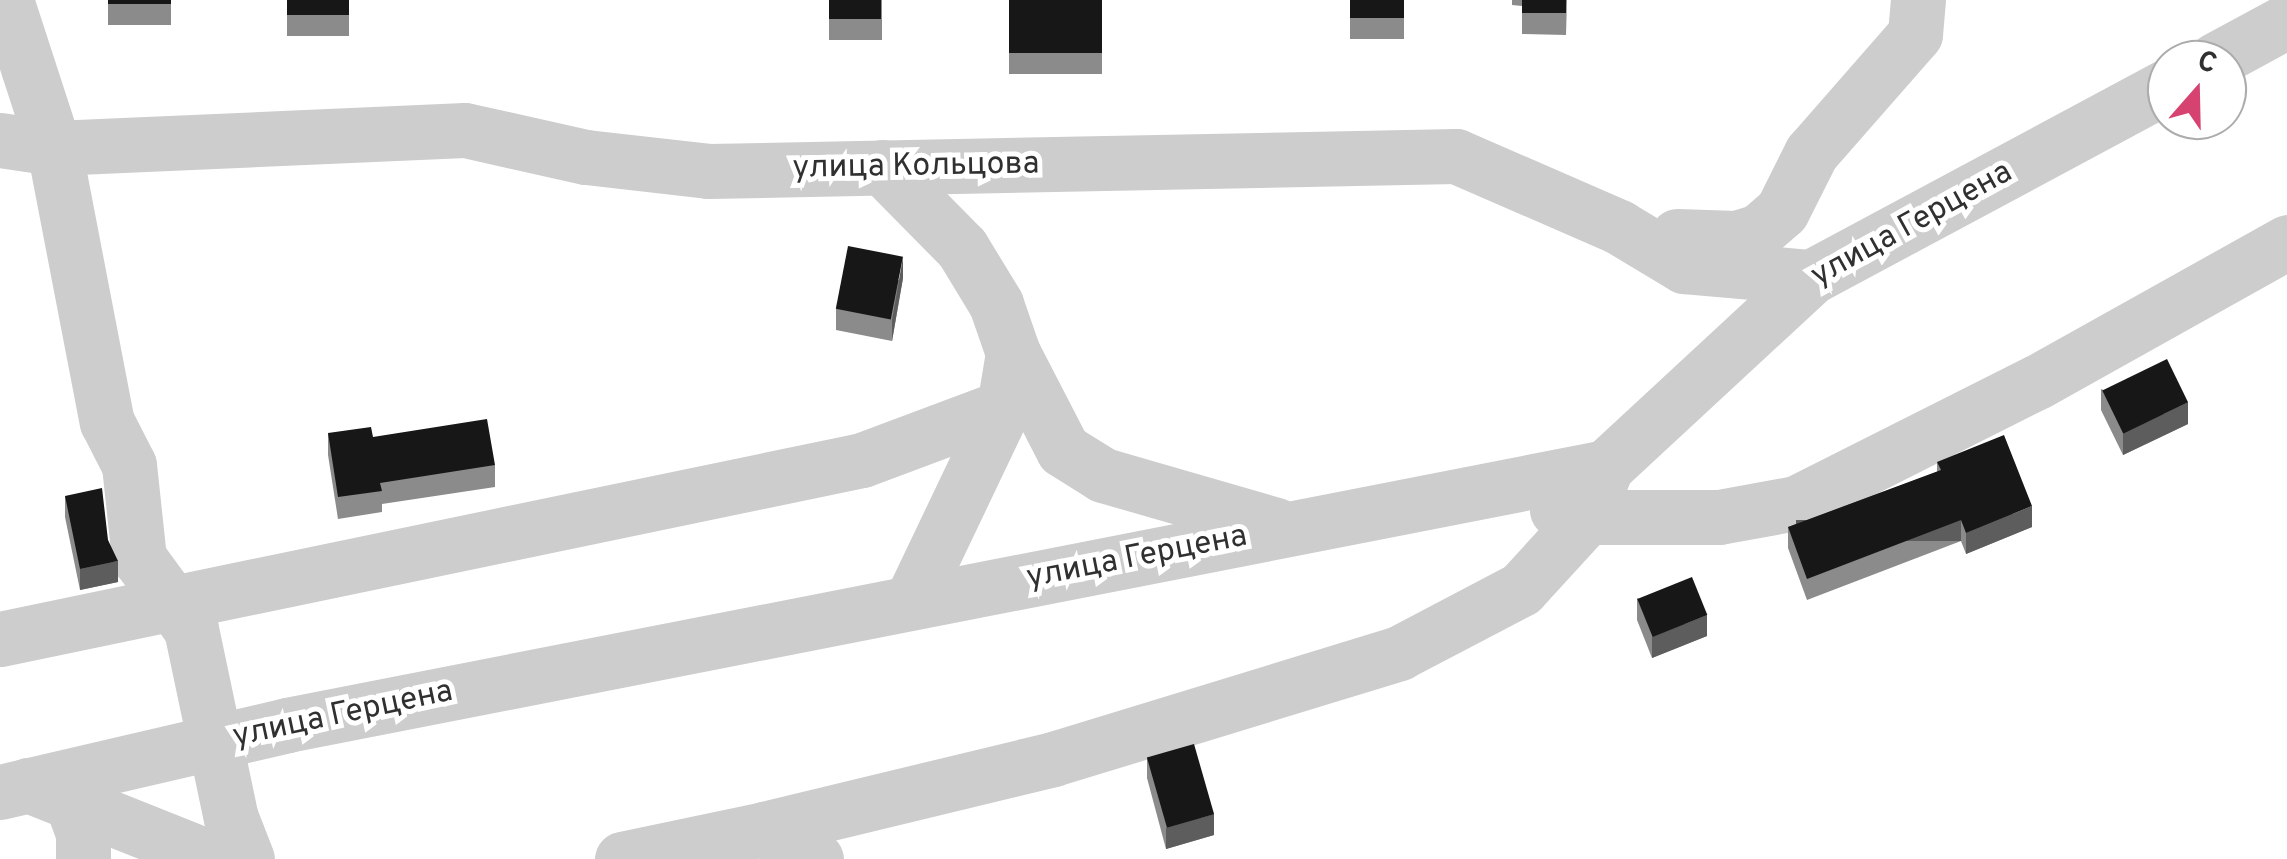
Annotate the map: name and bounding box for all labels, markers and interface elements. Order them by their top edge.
north arrow [2147,40,2247,140]
text: С [2192,44,2221,84]
street label: улица Кольцова [792,146,1040,188]
street label: улица Герцена [1805,154,2019,296]
street label: улица Герцена [1023,518,1251,598]
street label: улица Герцена [230,673,456,757]

